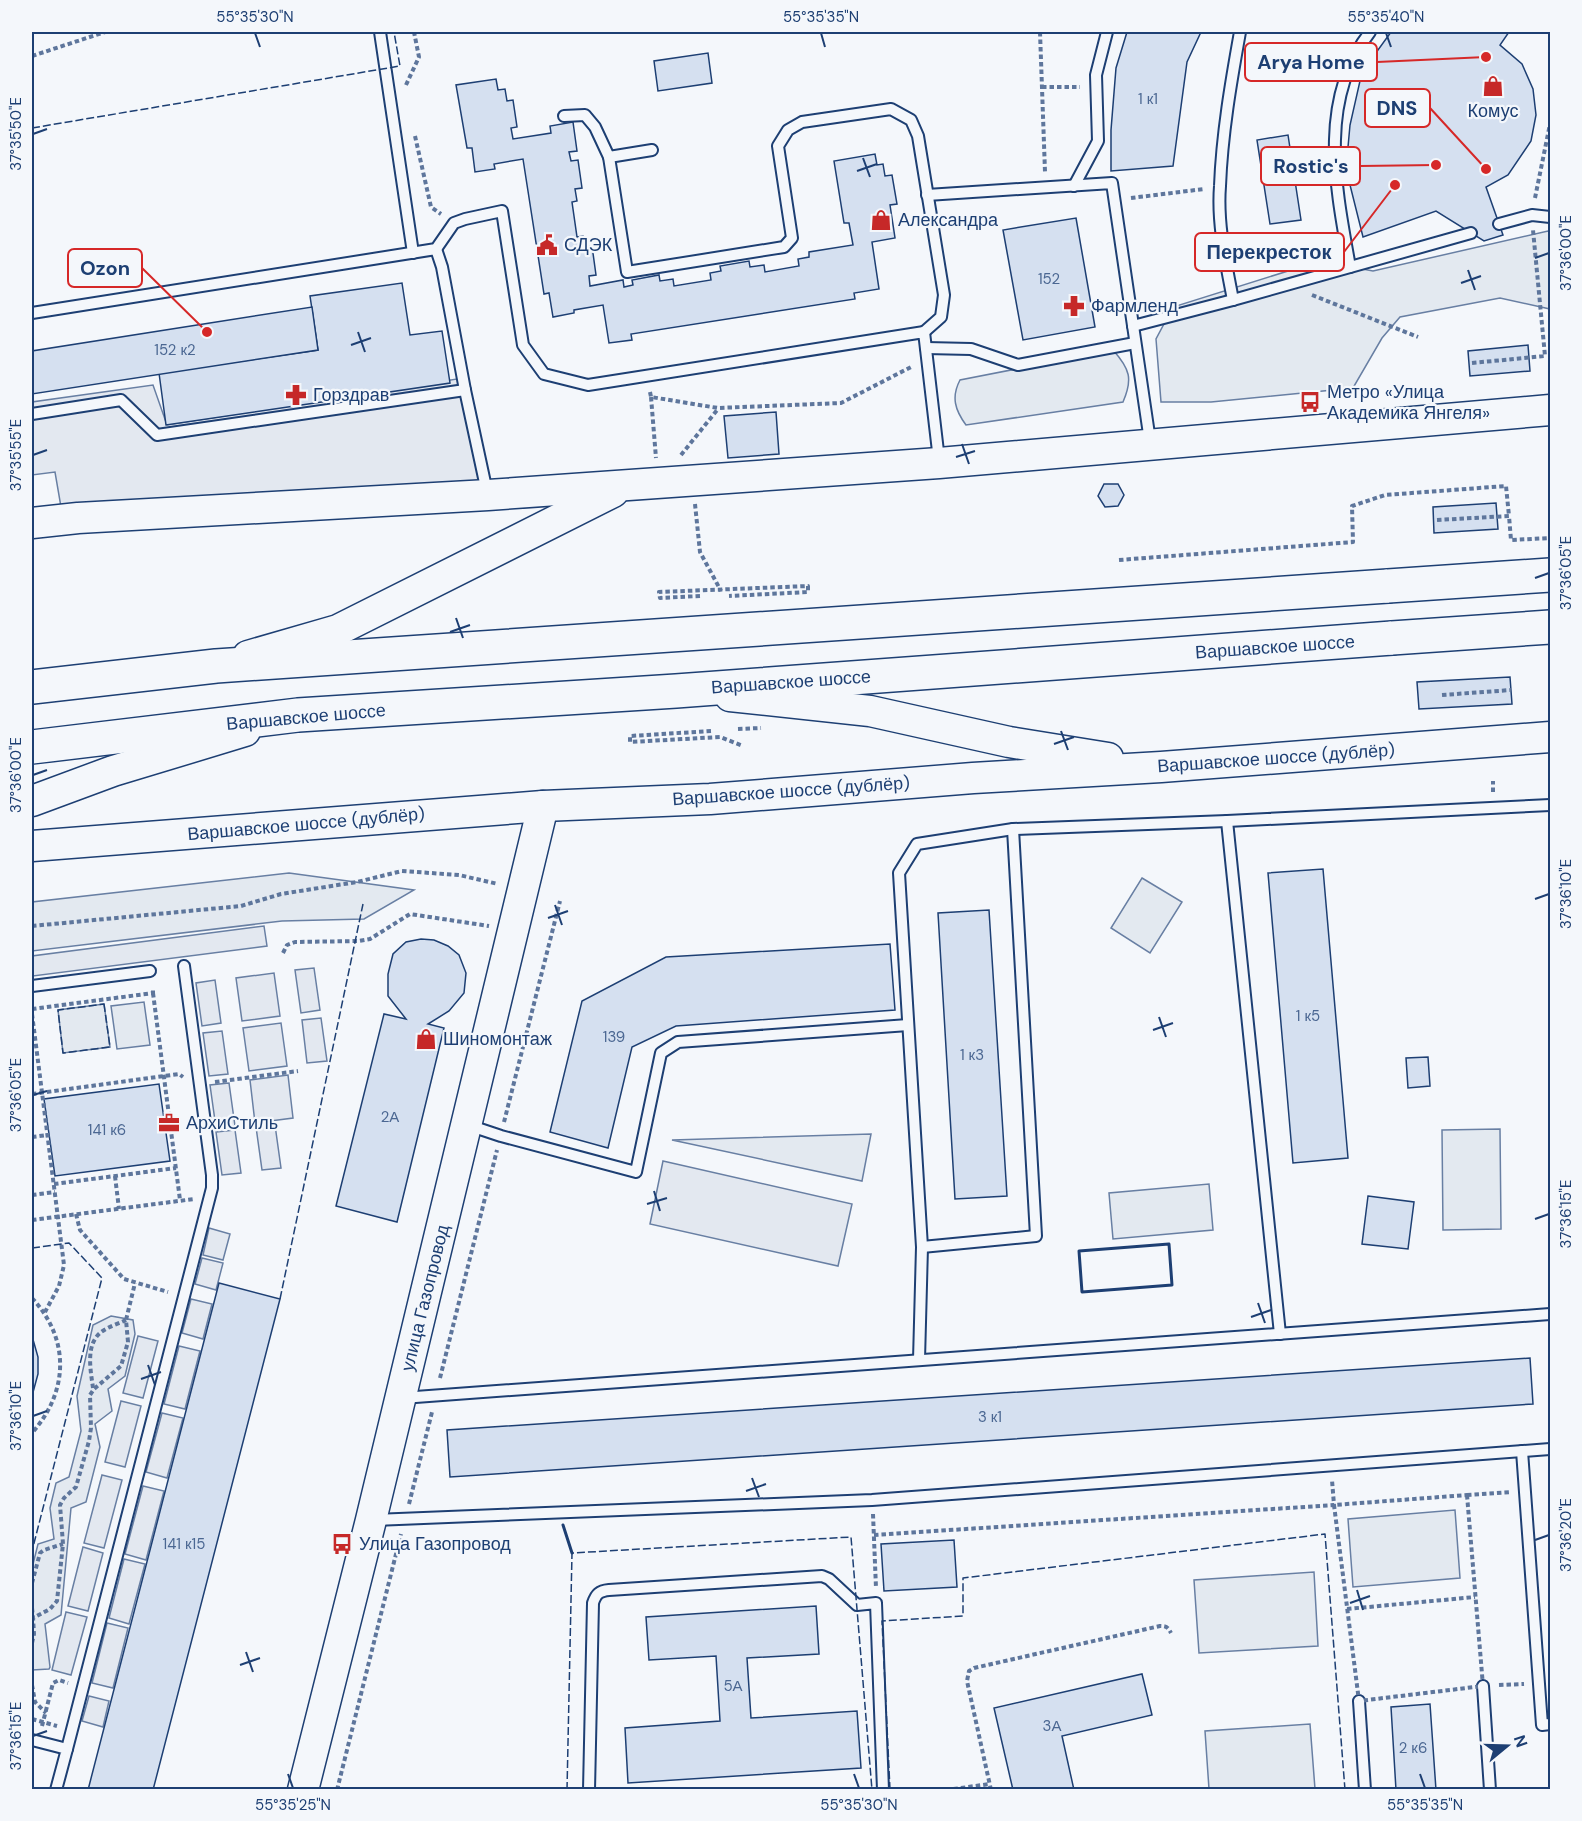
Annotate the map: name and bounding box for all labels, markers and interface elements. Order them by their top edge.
text: 55°35'30"N [216,7,294,27]
text: 55°35'35"N [783,7,859,27]
text: 55°35'40"N [1348,7,1424,27]
callout: Arya Home [1245,43,1377,81]
text: Arya Home [1257,49,1365,75]
shop icon: Комус [1481,74,1505,98]
house number: 1 к1 [1138,89,1158,109]
callout: DNS [1365,89,1430,127]
text: DNS [1377,95,1417,121]
text: 37°35'50"E [6,97,26,171]
place label: Комус [1468,99,1518,123]
callout: Rostic's [1261,147,1360,185]
text: Rostic's [1273,153,1349,179]
shop icon: Александра [869,208,893,232]
place label: Александра [898,208,999,232]
text: 37°36'00"E [1556,215,1576,291]
public building icon: СДЭК [535,233,559,257]
place label: СДЭК [564,233,613,257]
callout: Перекресток [1195,233,1344,271]
text: Перекресток [1207,239,1332,265]
callout: Ozon [68,249,142,287]
text: Ozon [80,255,130,281]
house number: 152 [1038,269,1060,289]
pharmacy icon: Фармленд [1062,294,1086,318]
place label: Фармленд [1091,294,1179,318]
house number: 152 к2 [154,340,196,360]
place label: Метро «Улица Академика Янгеля» [1327,380,1490,425]
pharmacy icon: Горздрав [284,383,308,407]
place label: Горздрав [313,383,389,407]
bus stop icon: Метро «Улица Академика Янгеля» [1298,390,1322,414]
text: 37°35'55"E [6,419,26,491]
text: 37°36'05"E [1556,536,1576,610]
street label: Варшавское шоссе [1194,629,1356,665]
street label: Варшавское шоссе [710,664,872,700]
street label: Варшавское шоссе [225,698,387,736]
text: 37°36'00"E [6,737,26,813]
street label: Варшавское шоссе (дублёр) [1156,738,1396,778]
street label: Варшавское шоссе (дублёр) [671,771,911,811]
street label: Варшавское шоссе (дублёр) [186,802,426,846]
text: 37°36'10"E [1556,859,1576,929]
house number: 1 к5 [1296,1006,1320,1026]
shop icon: Шиномонтаж [414,1027,438,1051]
place label: Шиномонтаж [443,1027,552,1051]
house number: 139 [603,1027,625,1047]
house number: 1 к3 [960,1045,984,1065]
text: 37°36'05"E [6,1058,26,1132]
house number: 2А [381,1107,399,1127]
office icon: АрхиСтиль [157,1111,181,1135]
place label: АрхиСтиль [186,1111,278,1135]
house number: 141 к6 [88,1120,126,1140]
text: 37°36'15"E [1556,1180,1576,1248]
street label: улица Газопровод [395,1222,455,1374]
text: 37°36'10"E [6,1381,26,1451]
house number: 3 к1 [978,1407,1002,1427]
text: 37°36'20"E [1556,1498,1576,1572]
bus stop icon: Улица Газопровод [330,1532,354,1556]
place label: Улица Газопровод [359,1532,511,1556]
house number: 141 к15 [163,1534,205,1554]
house number: 5А [723,1676,743,1696]
text: 37°36'15"E [6,1702,26,1770]
house number: 3А [1043,1716,1061,1736]
north arrow [1477,1716,1537,1776]
text: N [1509,1732,1533,1750]
house number: 2 к6 [1399,1738,1427,1758]
text: 55°35'25"N [255,1795,331,1815]
text: 55°35'30"N [820,1795,898,1815]
text: 55°35'35"N [1387,1795,1463,1815]

